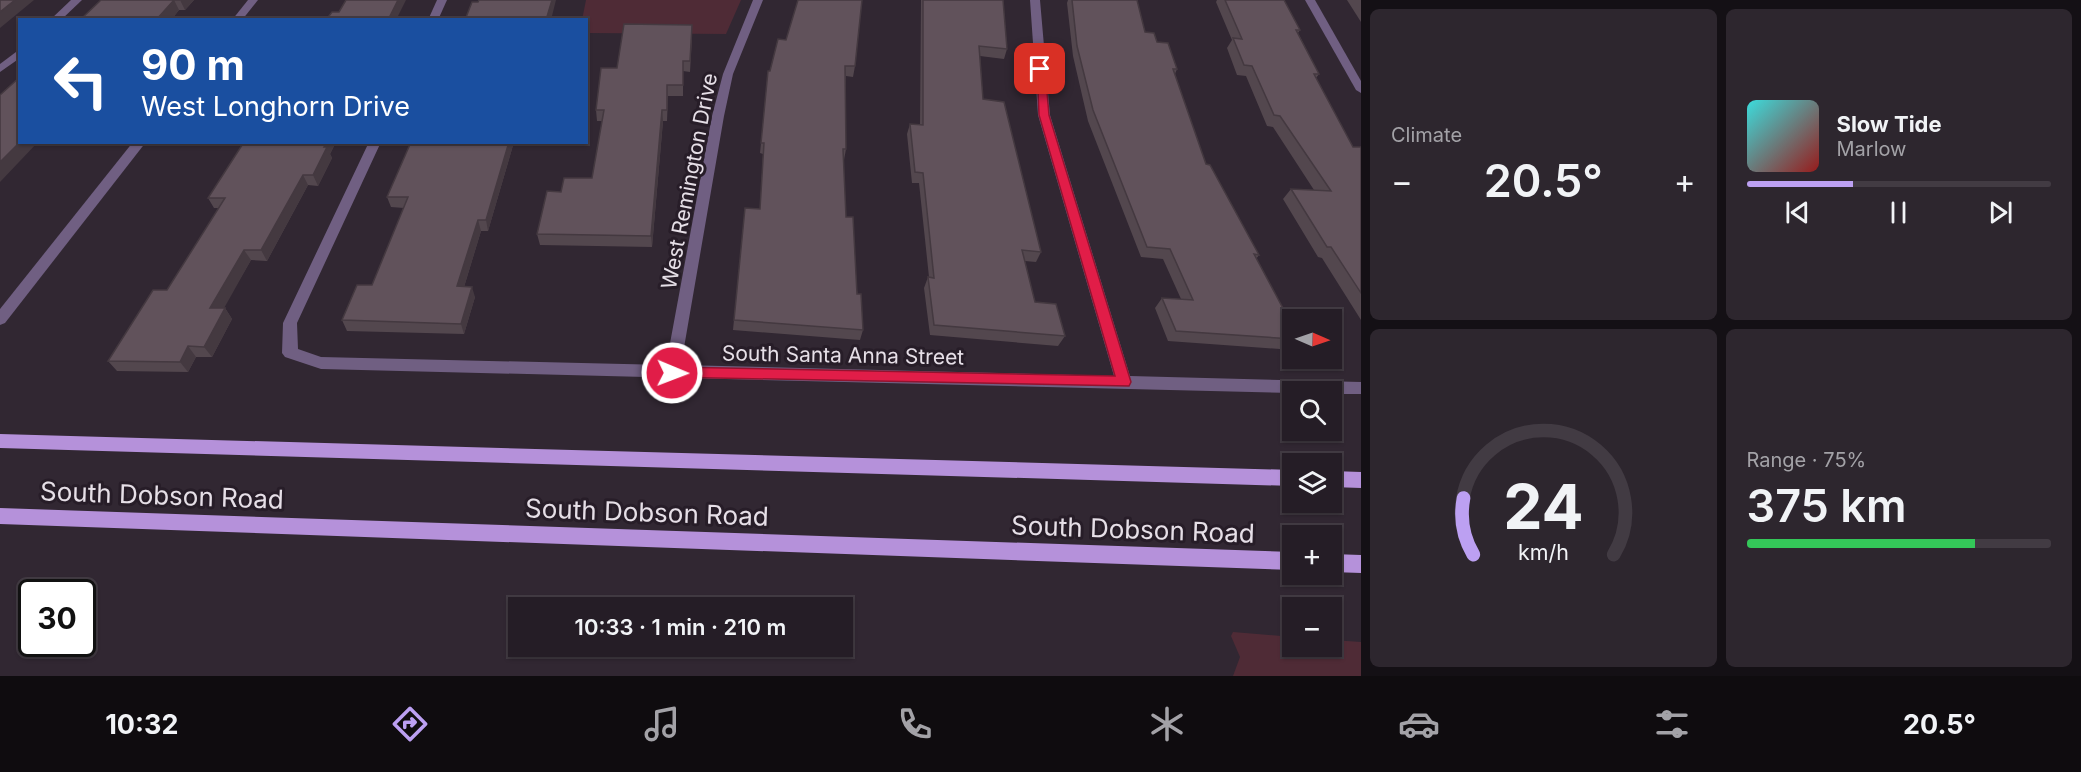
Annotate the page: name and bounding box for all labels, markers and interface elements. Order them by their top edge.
text: 90 m [141,39,245,90]
icon: left [42,42,120,120]
pin [1014,43,1065,94]
icon: arrive [1023,52,1056,85]
street label: West Remington Drive [656,71,722,291]
text: West Longhorn Drive [141,90,410,123]
text: Slow Tide [1837,111,1942,137]
text: Climate [1391,123,1462,147]
text: Marlow [1837,137,1906,161]
text: 20.5° [1484,153,1603,208]
text: − [1391,161,1413,201]
text: + [1674,161,1695,201]
icon: previous [1781,196,1814,229]
icon: pause [1882,196,1915,229]
icon: next [1984,196,2017,229]
north arrow [1282,309,1342,369]
map controls [1282,309,1342,657]
street label: South Santa Anna Street [722,340,964,370]
position arrow [640,341,704,405]
button: search [1282,381,1342,441]
text: Range · 75% [1747,448,1866,472]
button: layers [1282,453,1342,513]
text: 24 [1503,469,1584,544]
street label: South Dobson Road [40,475,284,515]
text: 375 km [1747,478,1906,533]
street label: South Dobson Road [525,492,769,532]
street label: South Dobson Road [1011,509,1255,549]
button: + [1282,525,1342,585]
text: km/h [1518,539,1569,565]
speed limit sign: 30 [18,579,96,657]
button: − [1282,597,1342,657]
text: 10:33 · 1 min · 210 m [575,614,786,640]
icon: directions [389,703,431,745]
icon: music [641,703,683,745]
icon: phone [894,703,936,745]
icon: climate [1146,703,1188,745]
icon: car [1398,703,1440,745]
icon: filters [1651,703,1693,745]
text: 10:32 [105,708,178,741]
text: 20.5° [1903,708,1976,741]

